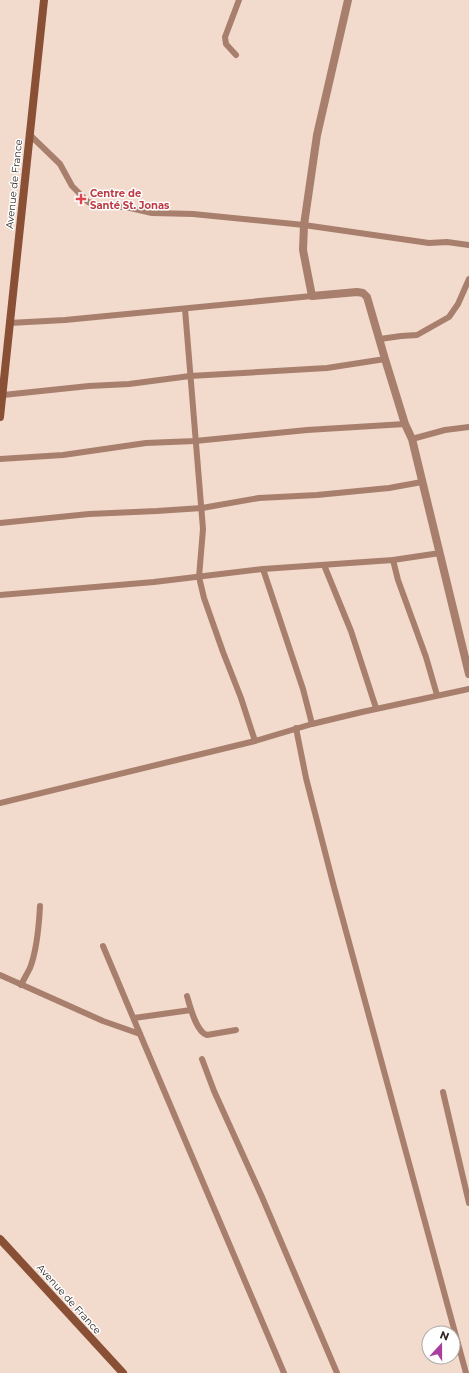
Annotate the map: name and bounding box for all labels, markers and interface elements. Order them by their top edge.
street label: Avenue de France [3,139,25,229]
place label: Centre de Santé St. Jonas [90,187,170,212]
marker: Centre de Santé St. Jonas [75,193,87,205]
street label: Avenue de France [34,1261,104,1337]
north arrow [421,1325,461,1365]
text: N [438,1328,451,1344]

